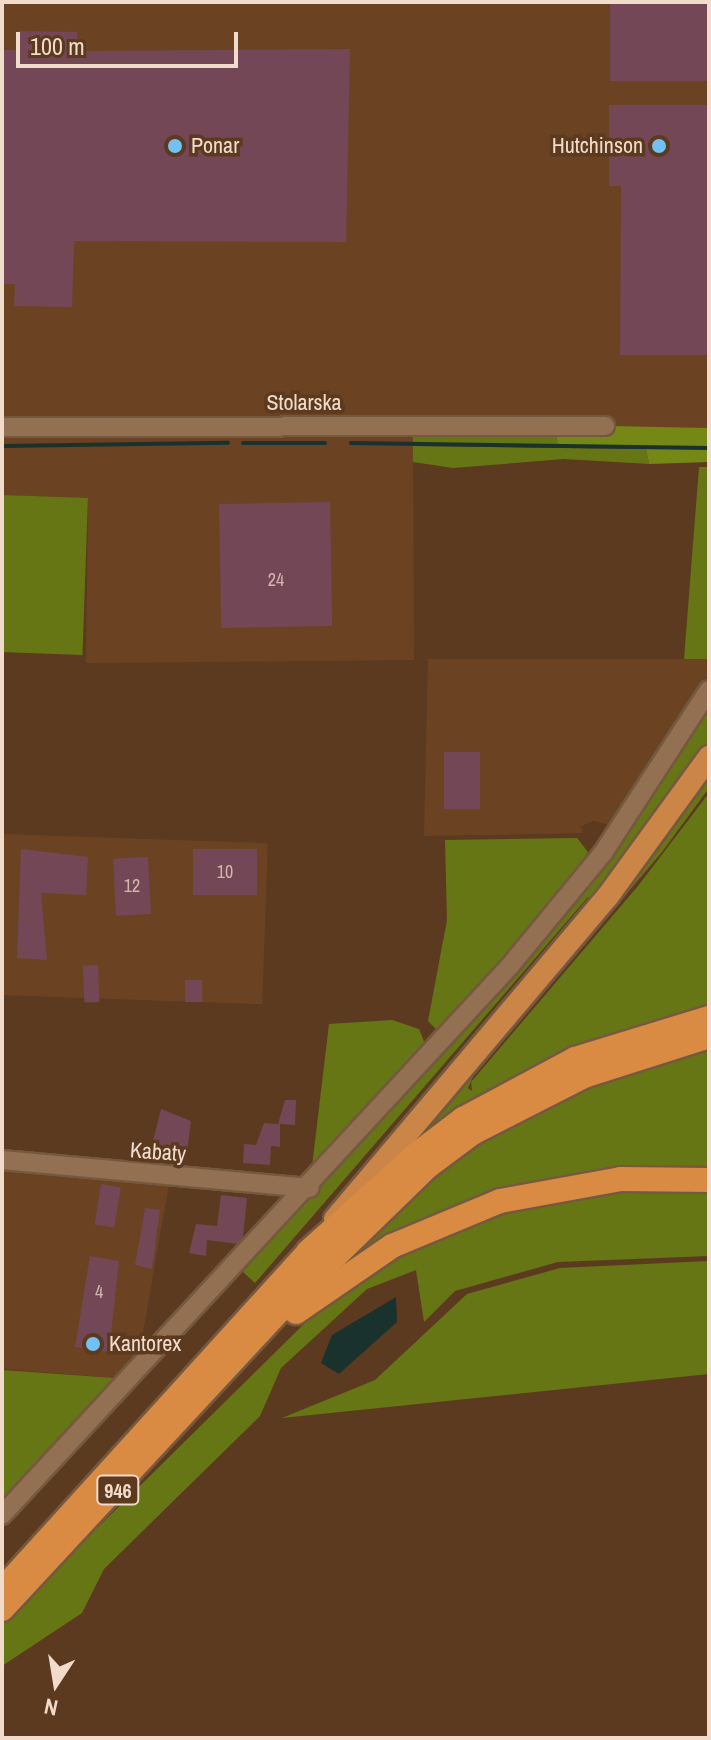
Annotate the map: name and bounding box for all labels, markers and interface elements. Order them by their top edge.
scale bar [20,16,242,66]
text: 100 m [30,30,85,62]
place label: Ponar [191,133,239,159]
place label: Hutchinson [552,133,643,159]
marker: Ponar [166,137,184,155]
marker: Hutchinson [650,137,668,155]
street label: Stolarska [266,390,342,416]
house number: 24 [268,569,284,591]
house number: 10 [217,861,233,883]
house number: 12 [124,875,140,897]
street label: Kabaty [129,1137,187,1167]
house number: 4 [95,1281,103,1303]
place label: Kantorex [109,1331,181,1357]
marker: Kantorex [84,1335,102,1353]
road number: 946 [96,1474,140,1506]
north arrow [16,1644,96,1724]
text: N [42,1691,61,1724]

